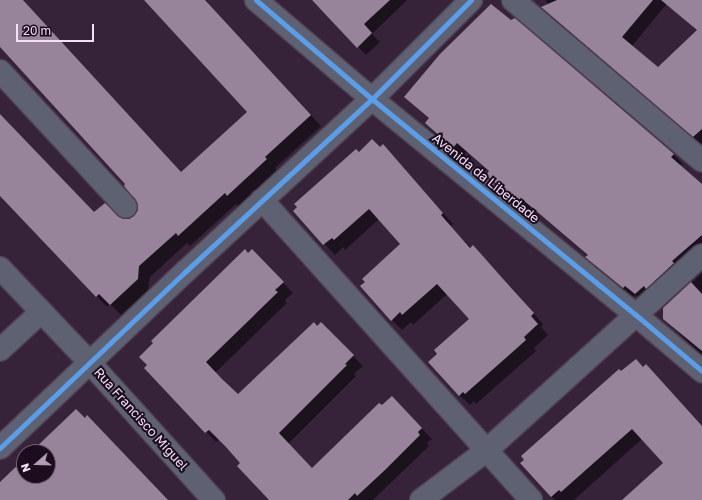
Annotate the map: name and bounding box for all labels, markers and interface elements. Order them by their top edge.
scale bar [18,16,96,42]
text: 20 m [23,23,51,38]
street label: Avenida da Liberdade [429,130,543,226]
street label: Rua Francisco Miguel [91,364,191,474]
north arrow [16,444,56,484]
text: N [18,462,33,474]

